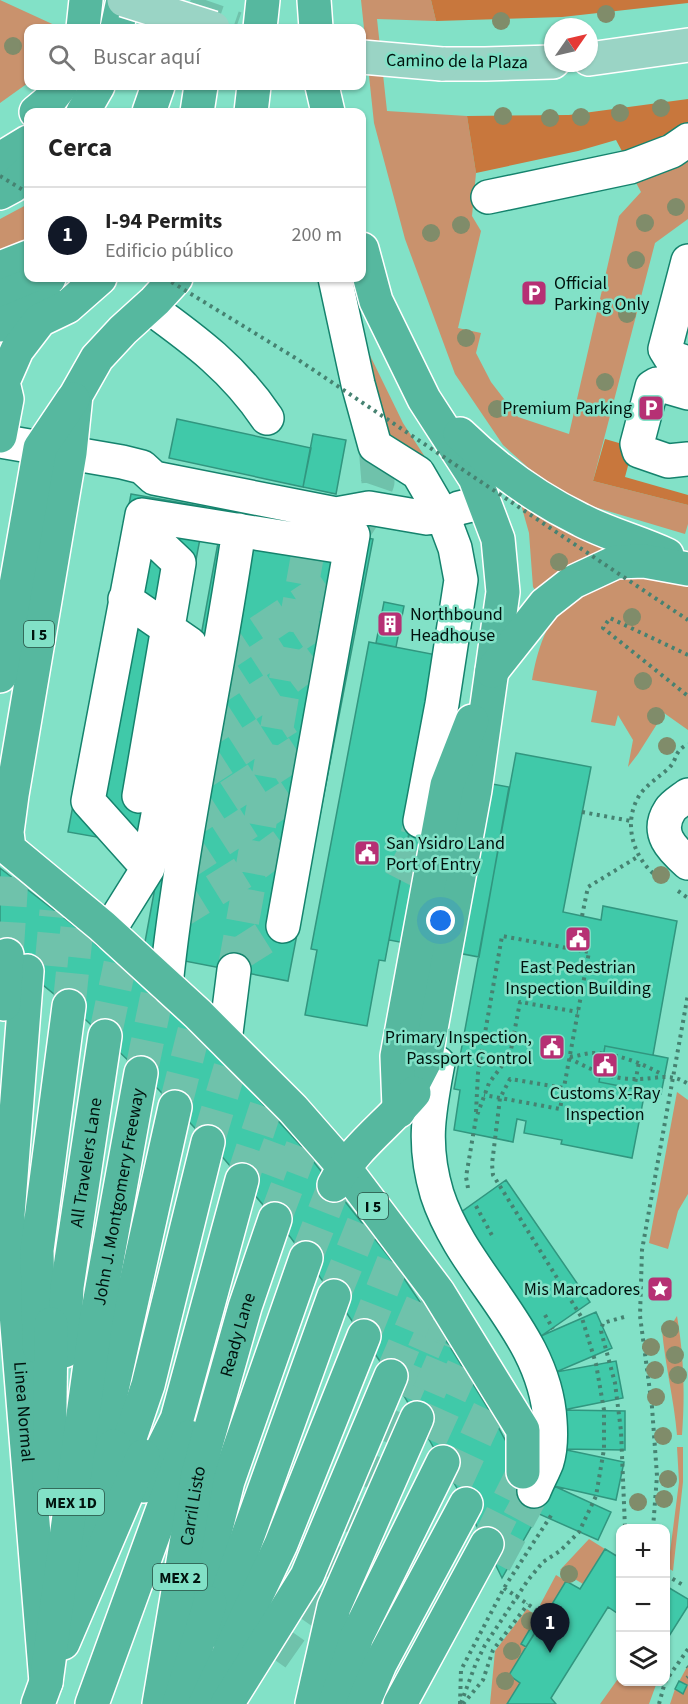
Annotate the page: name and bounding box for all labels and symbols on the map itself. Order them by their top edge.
north arrow [544,18,598,72]
street label: Camino de la Plaza [386,48,528,75]
place label: Official Parking Only [554,271,650,317]
parking icon: Official Parking Only [519,278,549,308]
parking icon: Premium Parking [636,393,666,423]
place label: Premium Parking [502,396,632,421]
place label: Northbound Headhouse [410,602,503,648]
building icon: Northbound Headhouse [375,609,405,639]
road number: I 5 [24,621,54,647]
place label: San Ysidro Land Port of Entry [386,831,505,877]
public building icon: San Ysidro Land Port of Entry [352,838,382,868]
your location [426,906,455,935]
public building icon: East Pedestrian Inspection Building [563,924,593,954]
place label: East Pedestrian Inspection Building [505,955,651,1001]
place label: Primary Inspection, Passport Control [385,1025,532,1071]
public building icon: Primary Inspection, Passport Control [537,1032,567,1062]
public building icon: Customs X-Ray Inspection [590,1050,620,1080]
place label: Customs X-Ray Inspection [550,1081,661,1127]
street label: John J. Montgomery Freeway [87,1086,151,1308]
street label: All Travelers Lane [64,1096,109,1229]
road number: I 5 [358,1193,388,1219]
place icon: Mis Marcadores [645,1274,675,1304]
place label: Mis Marcadores [524,1277,640,1302]
street label: Ready Lane [214,1289,262,1380]
street label: Linea Normal [7,1360,40,1463]
street label: Carril Listo [174,1463,212,1548]
road number: MEX 1D [38,1489,104,1515]
road number: MEX 2 [153,1564,207,1590]
pin: 1 [530,1604,570,1653]

